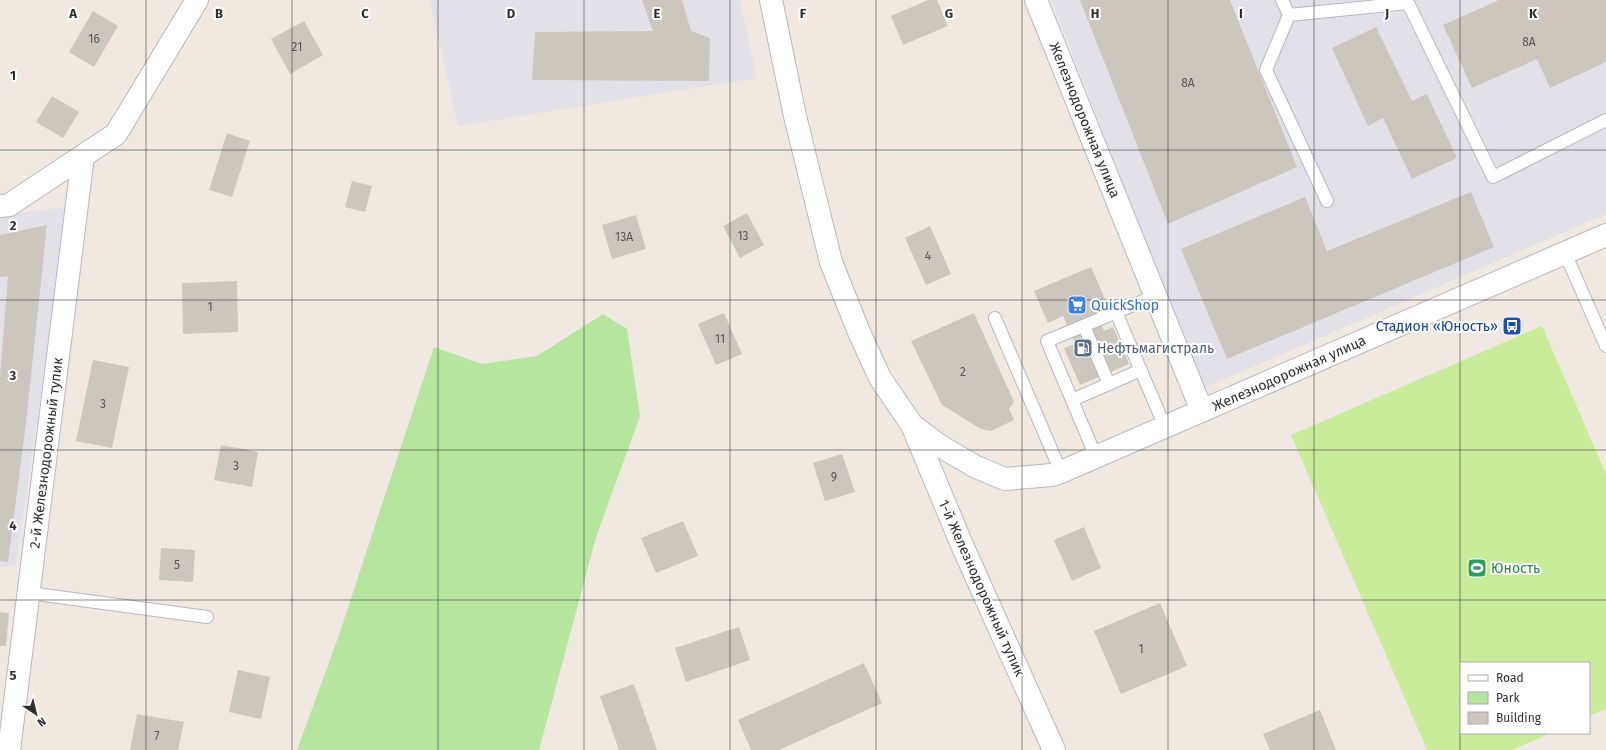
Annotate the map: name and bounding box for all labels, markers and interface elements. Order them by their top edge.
text: A [68,6,77,21]
text: B [215,6,223,21]
text: C [361,6,369,21]
text: D [507,6,516,21]
text: E [654,6,661,21]
text: F [800,6,807,21]
text: G [945,6,953,21]
text: H [1091,6,1099,21]
text: I [1239,6,1243,21]
text: J [1384,6,1389,21]
text: K [1529,6,1538,21]
house number: 16 [88,32,100,46]
house number: 8А [1522,35,1536,49]
house number: 21 [292,40,302,54]
street label: Железнодорожная улица [1046,40,1124,200]
text: 1 [10,68,16,83]
house number: 8А [1181,76,1195,90]
text: 2 [10,218,17,233]
house number: 13 [737,229,749,243]
house number: 13А [615,230,633,244]
house number: 4 [925,249,932,263]
supermarket icon: QuickShop [1066,294,1088,316]
place label: QuickShop [1091,297,1159,314]
house number: 1 [207,300,213,314]
bus stop icon: Стадион «Юность» [1501,315,1523,337]
place label: Стадион «Юность» [1376,318,1498,335]
house number: 11 [715,332,725,346]
street label: Железнодорожная улица [1210,332,1369,415]
fuel station icon: Нефтьмагистраль [1072,337,1094,359]
place label: Нефтьмагистраль [1097,340,1214,357]
street label: 2-й Железнодорожный тупик [26,356,67,550]
house number: 2 [960,365,966,379]
text: 3 [9,368,17,383]
house number: 3 [100,397,106,411]
house number: 3 [233,459,239,473]
house number: 9 [831,470,837,484]
street label: 1-й Железнодорожный тупик [935,497,1029,680]
text: 4 [9,518,17,533]
sports icon: Юность [1466,557,1488,579]
house number: 5 [174,558,180,572]
place label: Юность [1491,560,1540,577]
house number: 1 [1138,642,1144,656]
legend [1460,662,1590,734]
text: 5 [10,668,17,683]
text: Road [1496,671,1524,685]
text: Park [1496,691,1520,705]
north arrow [16,694,56,734]
text: Building [1496,711,1542,725]
text: N [35,714,48,729]
house number: 7 [154,729,160,743]

